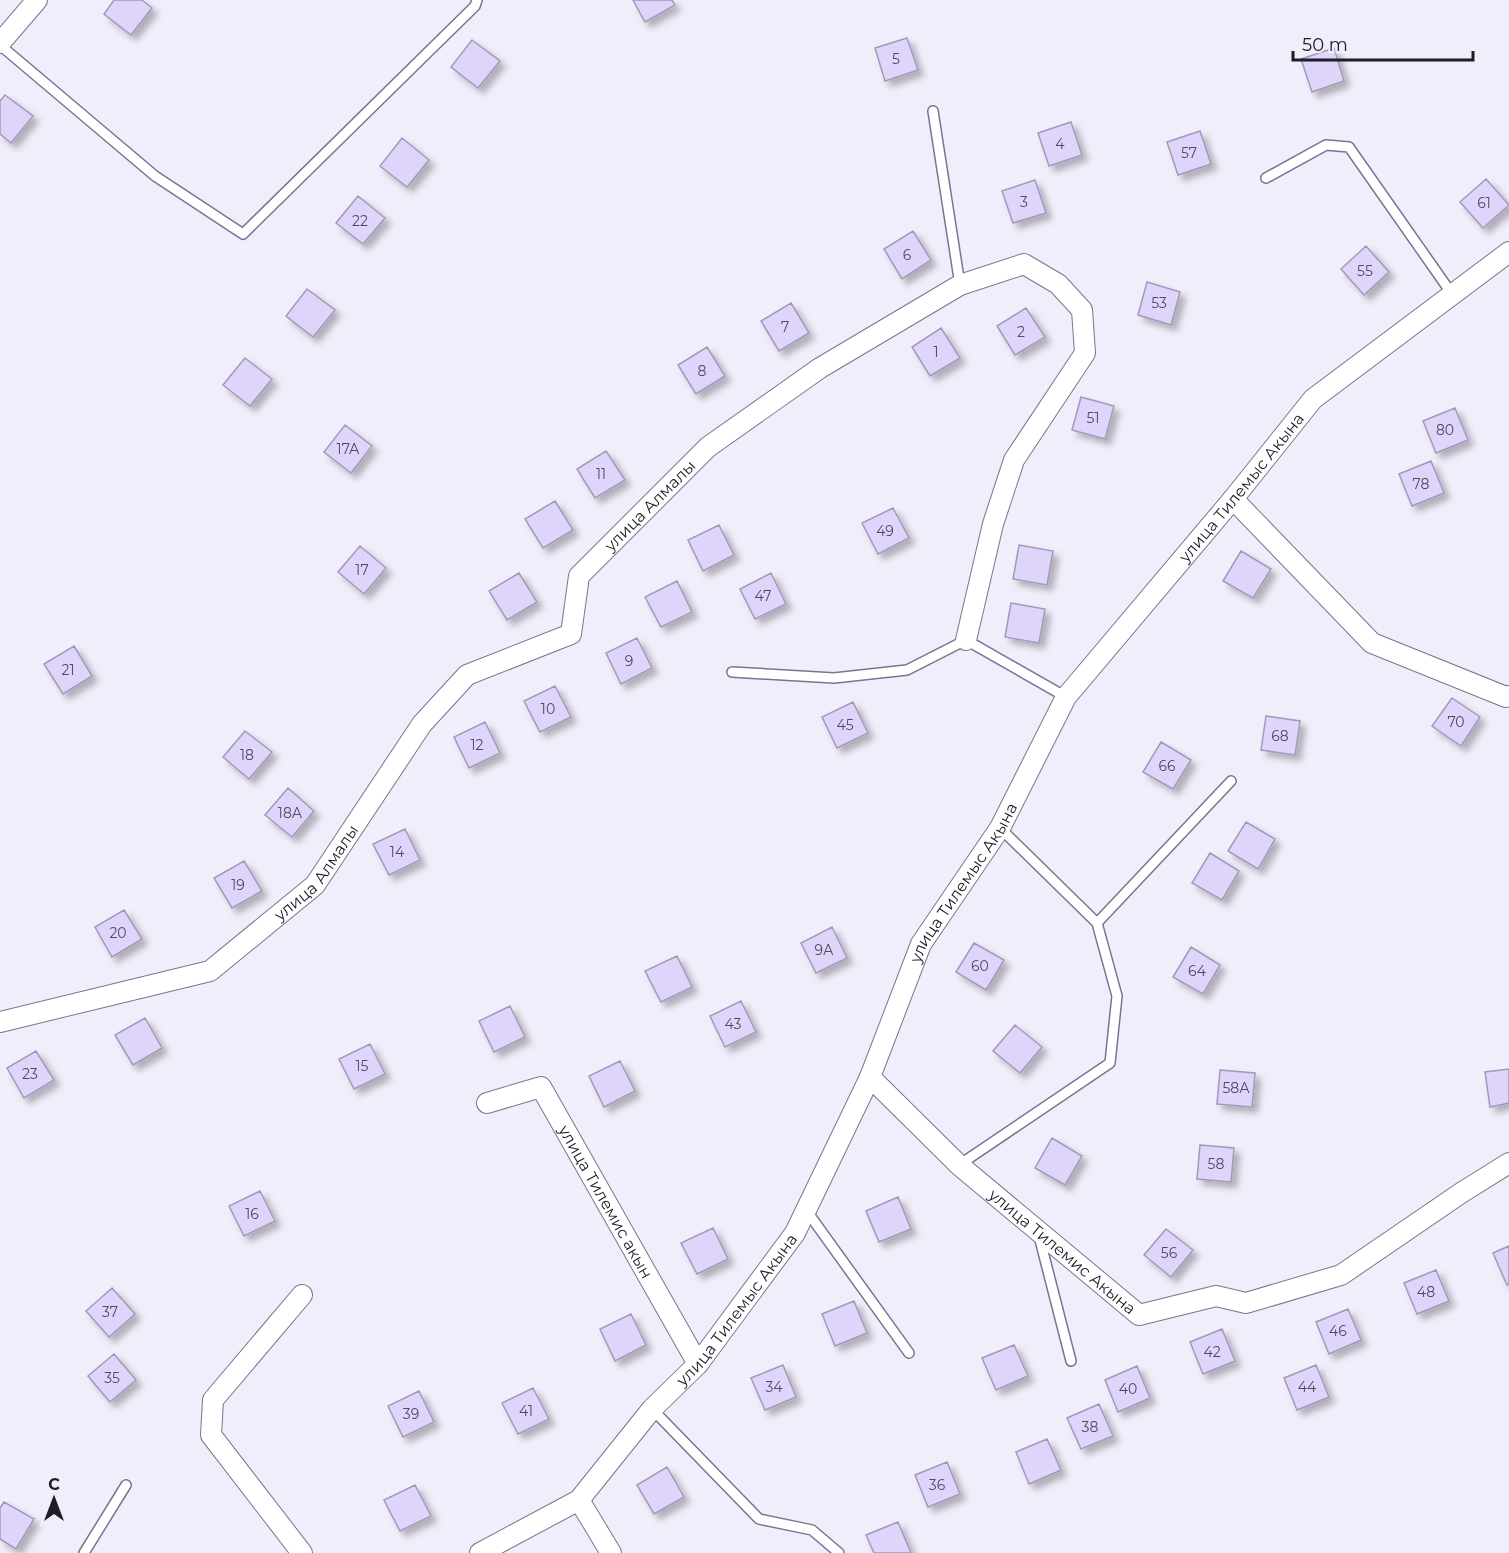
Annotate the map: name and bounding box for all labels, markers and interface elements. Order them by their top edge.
scale bar [1293,24,1473,62]
text: 50 m [1302,34,1348,56]
house number: 5 [892,50,900,68]
house number: 4 [1055,135,1065,153]
house number: 57 [1181,144,1197,162]
house number: 3 [1020,193,1028,211]
house number: 61 [1477,194,1491,212]
house number: 22 [352,212,368,230]
house number: 6 [903,246,912,264]
house number: 55 [1357,262,1373,280]
house number: 53 [1151,294,1167,312]
house number: 7 [781,318,789,336]
house number: 2 [1017,323,1025,341]
house number: 1 [933,343,939,361]
house number: 8 [698,362,707,380]
house number: 51 [1087,409,1099,427]
street label: улица Тилемыс Акына [1174,409,1308,566]
house number: 80 [1436,421,1454,439]
house number: 17А [337,440,360,458]
street label: улица Алмалы [600,456,699,555]
house number: 11 [596,465,606,483]
house number: 78 [1413,475,1430,493]
house number: 49 [876,522,894,540]
house number: 17 [355,561,369,579]
house number: 47 [755,587,771,605]
house number: 9 [625,652,633,670]
house number: 21 [61,661,75,679]
house number: 10 [541,700,555,718]
house number: 70 [1447,713,1465,731]
house number: 45 [836,716,854,734]
house number: 68 [1271,727,1289,745]
house number: 12 [470,736,484,754]
house number: 18 [240,746,254,764]
house number: 66 [1158,757,1176,775]
street label: улица Тилемыс Акына [905,799,1021,966]
house number: 18А [278,804,303,822]
street label: улица Алмалы [269,821,362,925]
house number: 14 [390,843,405,861]
house number: 19 [231,876,245,894]
house number: 20 [109,924,127,942]
house number: 9А [815,941,834,959]
house number: 60 [971,957,989,975]
house number: 64 [1188,962,1207,980]
house number: 43 [725,1015,742,1033]
house number: 15 [356,1057,369,1075]
house number: 23 [22,1065,38,1083]
house number: 58А [1222,1079,1250,1097]
street label: улица Тилемис акын [554,1121,657,1282]
house number: 58 [1208,1155,1224,1173]
street label: улица Тилемис Акына [985,1184,1140,1318]
house number: 16 [245,1205,259,1223]
street label: улица Тилемыс Акына [672,1230,801,1390]
house number: 56 [1161,1244,1178,1262]
house number: 48 [1417,1283,1435,1301]
house number: 37 [102,1303,118,1321]
house number: 46 [1329,1322,1347,1340]
house number: 42 [1203,1343,1221,1361]
house number: 35 [104,1369,120,1387]
house number: 34 [765,1378,783,1396]
house number: 44 [1298,1378,1317,1396]
house number: 40 [1119,1380,1137,1398]
house number: 41 [519,1402,533,1420]
house number: 39 [403,1405,419,1423]
house number: 38 [1082,1418,1098,1436]
north arrow [24,1469,84,1529]
text: С [48,1475,60,1494]
house number: 36 [929,1476,946,1494]

